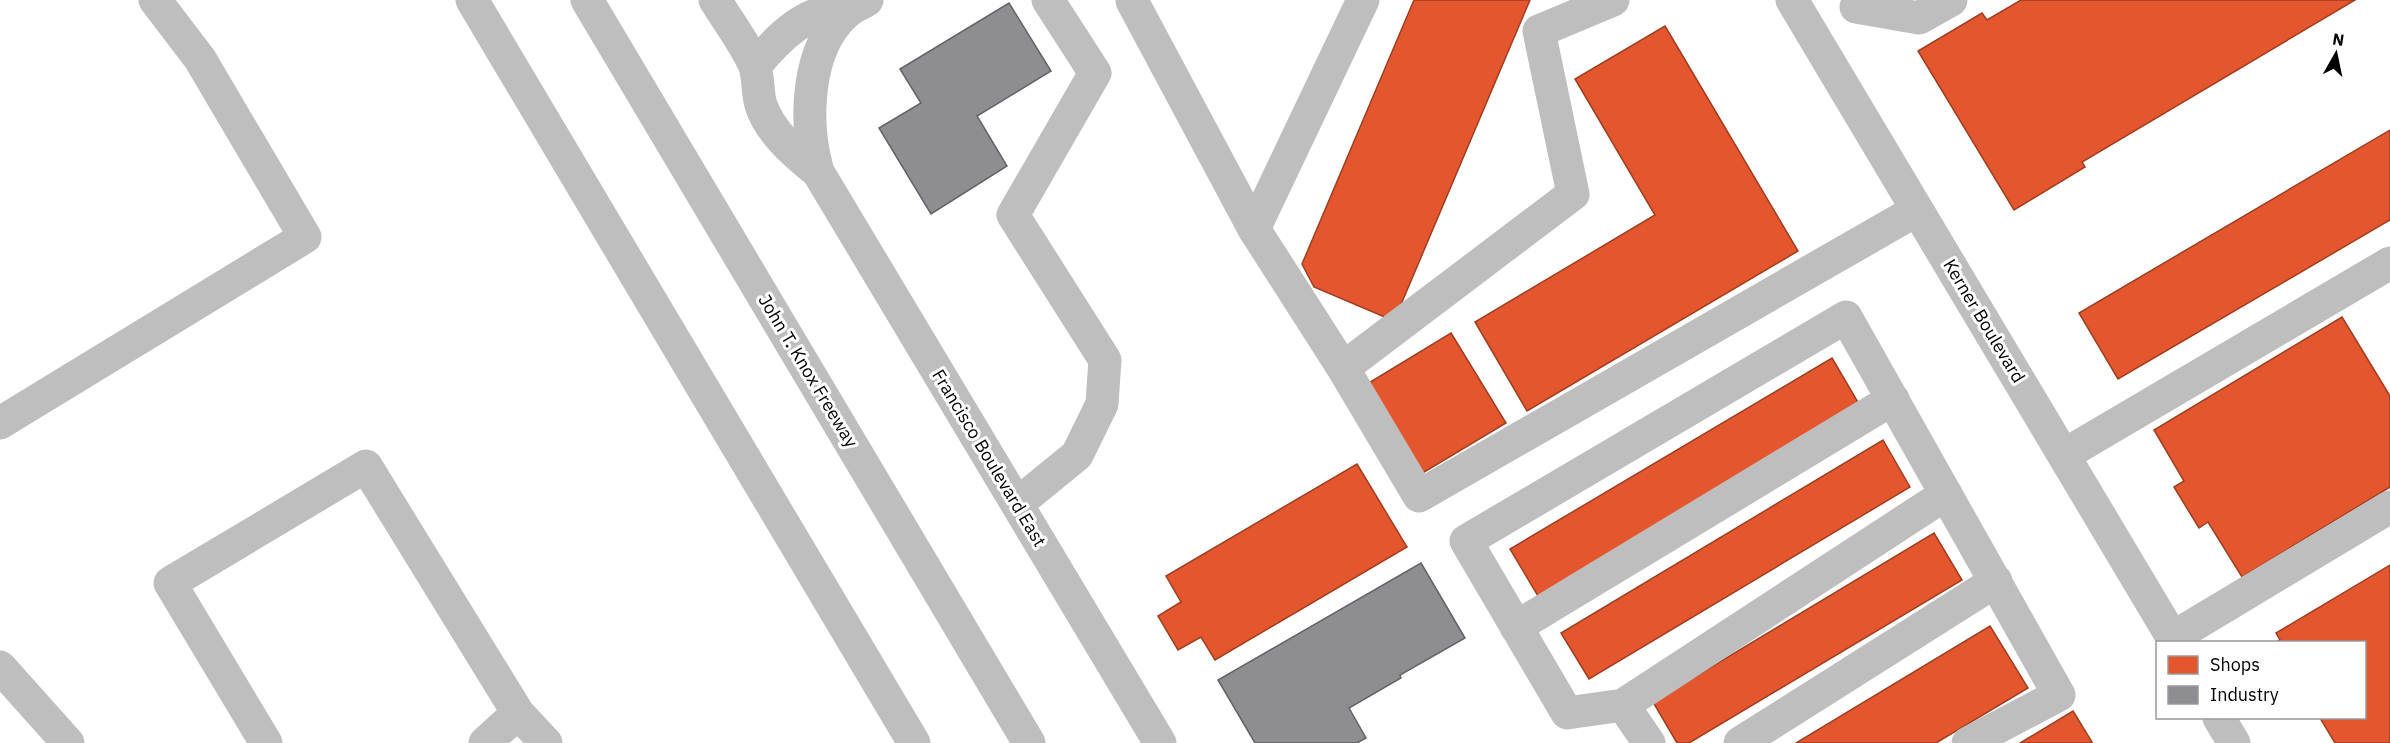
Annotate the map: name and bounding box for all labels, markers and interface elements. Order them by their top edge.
north arrow [2306,24,2366,84]
text: N [2331,28,2346,50]
street label: Kerner Boulevard [1938,255,2030,387]
street label: John T. Knox Freeway [754,290,863,452]
street label: Francisco Boulevard East [927,365,1052,551]
legend [2156,641,2366,719]
text: Shops [2210,653,2260,676]
text: Industry [2210,683,2279,706]

